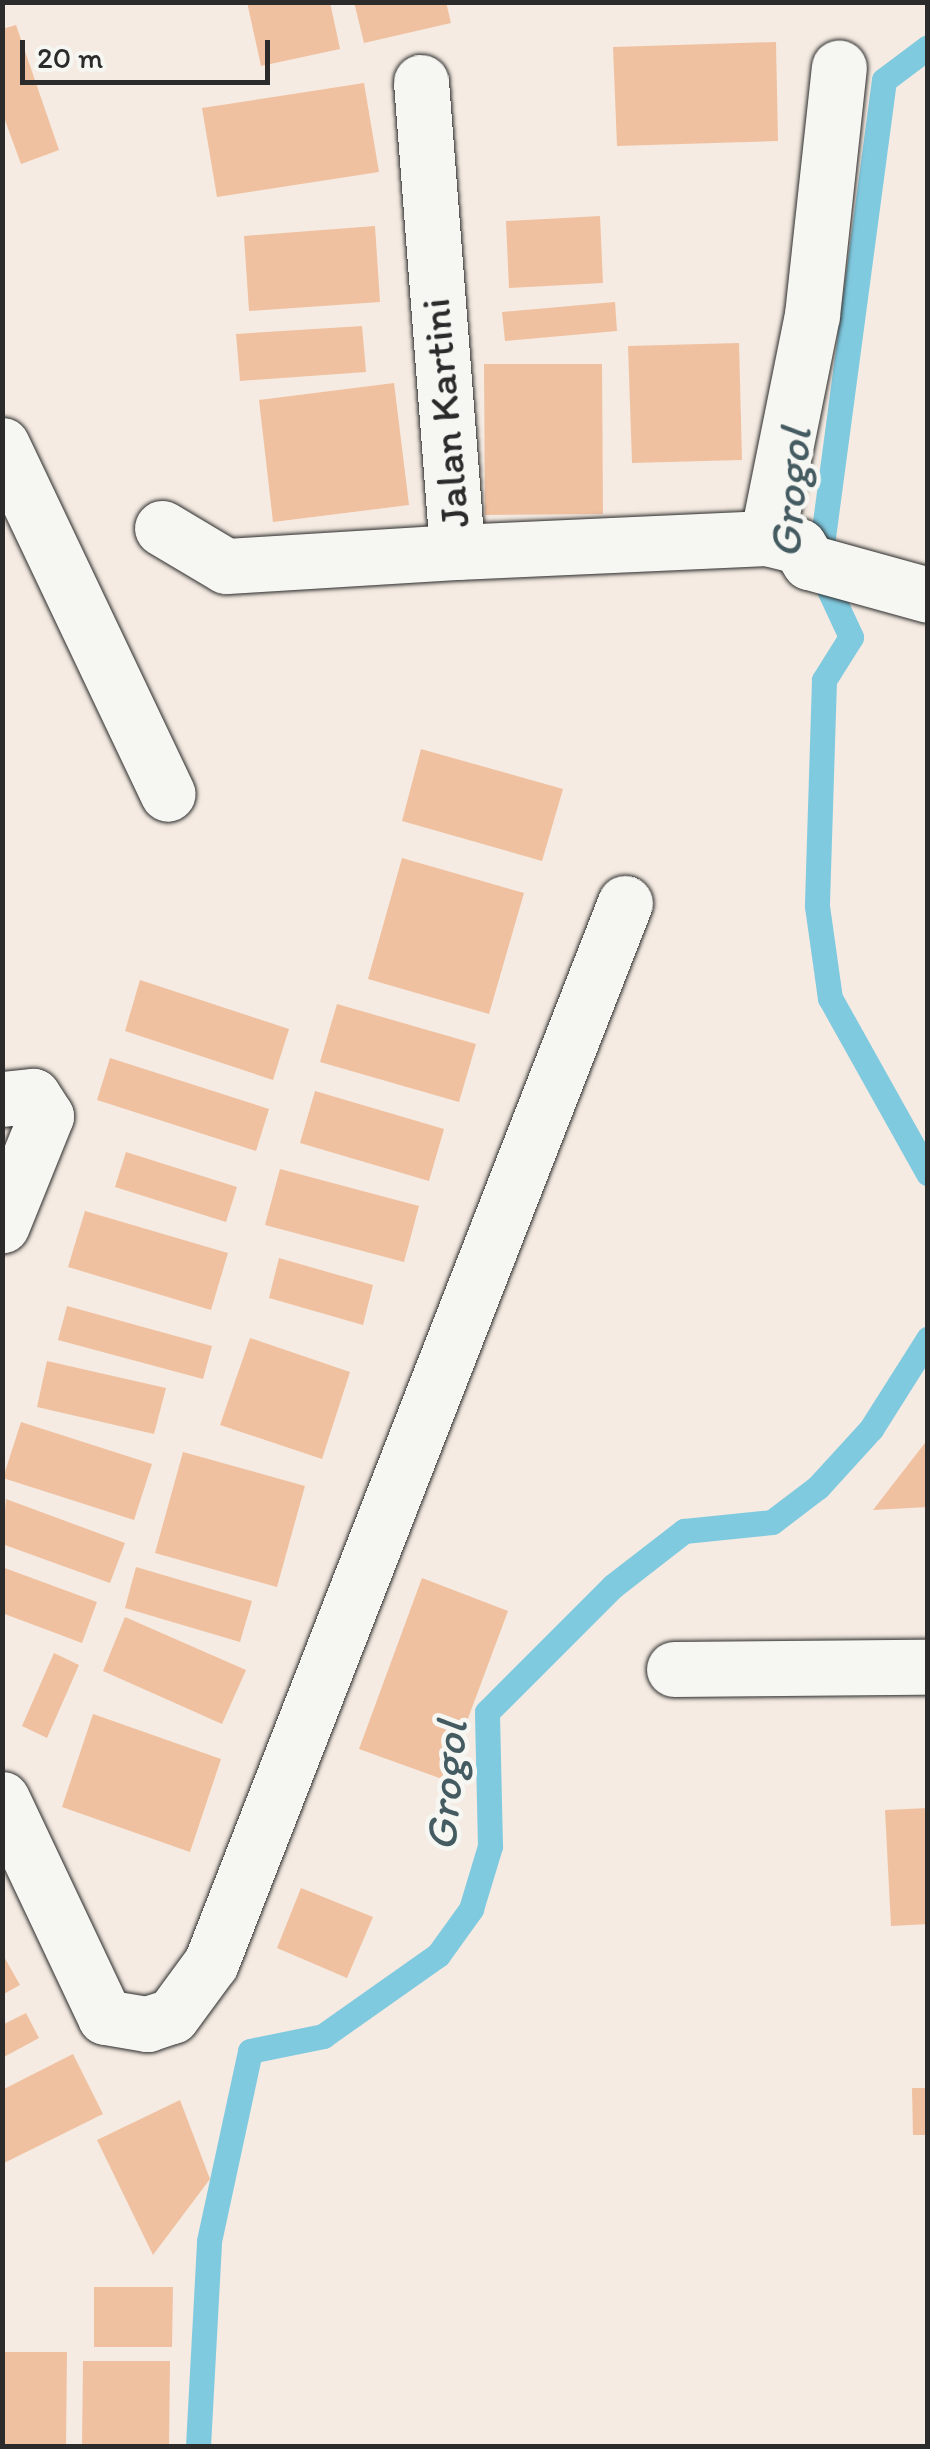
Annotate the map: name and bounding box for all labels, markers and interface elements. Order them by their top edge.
scale bar [25,20,275,82]
text: 20 m [37,39,103,76]
street label: Jalan Kartini [410,295,480,531]
water label: Grogol [757,426,823,560]
water label: Grogol [413,1719,479,1853]

